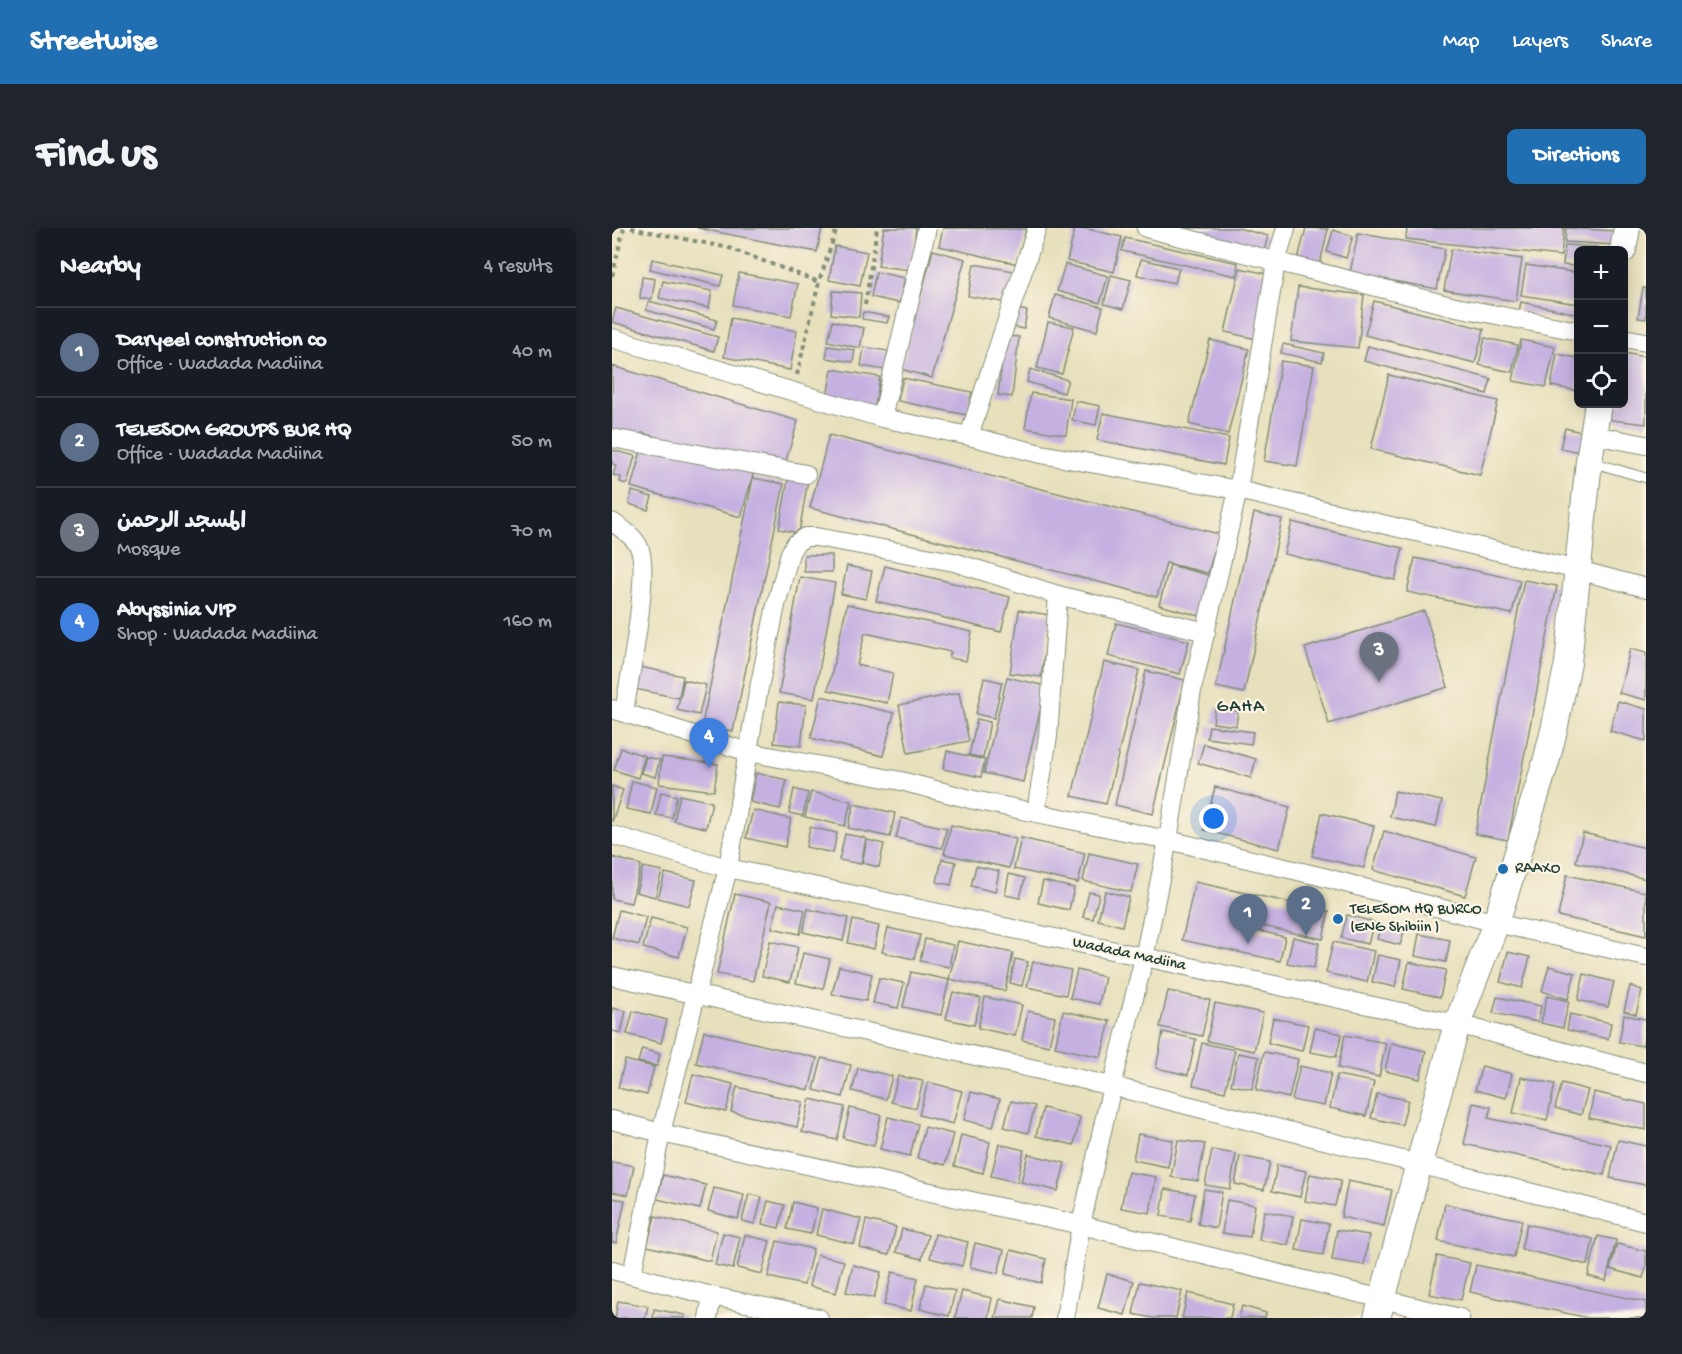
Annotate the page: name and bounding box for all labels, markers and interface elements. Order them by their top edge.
text: Streetwise [30,26,157,59]
text: Map [1443,30,1479,55]
text: Layers [1512,30,1568,55]
text: Share [1601,30,1652,55]
button: Directions [1507,129,1646,184]
text: Find us [36,132,156,181]
map controls [1574,246,1628,408]
button: + [1574,246,1628,300]
text: Nearby [60,252,141,283]
text: 4 results [484,256,552,279]
button: − [1574,300,1628,354]
text: Daryeel construction co [117,328,327,354]
text: 1 [75,341,84,364]
text: 40 m [512,341,552,364]
text: Office · Wadada Madiina [117,354,323,377]
button: locate [1574,354,1628,408]
text: TELESOM GROUPS BUR HQ [117,418,352,444]
text: 2 [75,431,84,454]
text: 50 m [511,431,552,454]
text: Office · Wadada Madiina [117,444,323,467]
text: المسجد الرحمن [117,510,246,536]
text: 3 [74,521,85,544]
text: 70 m [511,521,552,544]
text: Mosque [117,539,180,562]
text: Abyssinia VIP [117,598,236,624]
text: 4 [75,611,84,634]
text: 160 m [503,611,552,634]
text: Shop · Wadada Madiina [117,624,317,647]
pin: 3 [1360,632,1398,682]
district label: GAHA [1217,697,1265,718]
pin: 4 [690,718,728,768]
your location [1199,804,1228,833]
place label: RAAXO [1515,860,1561,879]
marker: RAAXO [1496,862,1510,876]
pin: 2 [1286,886,1326,936]
pin: 1 [1228,894,1268,944]
place label: TELESOM HQ BURCO (ENG Shibiin ) [1349,901,1482,938]
marker: TELESOM HQ BURCO (ENG Shibiin ) [1331,912,1345,926]
street label: Wadada Madiina [1070,934,1189,977]

